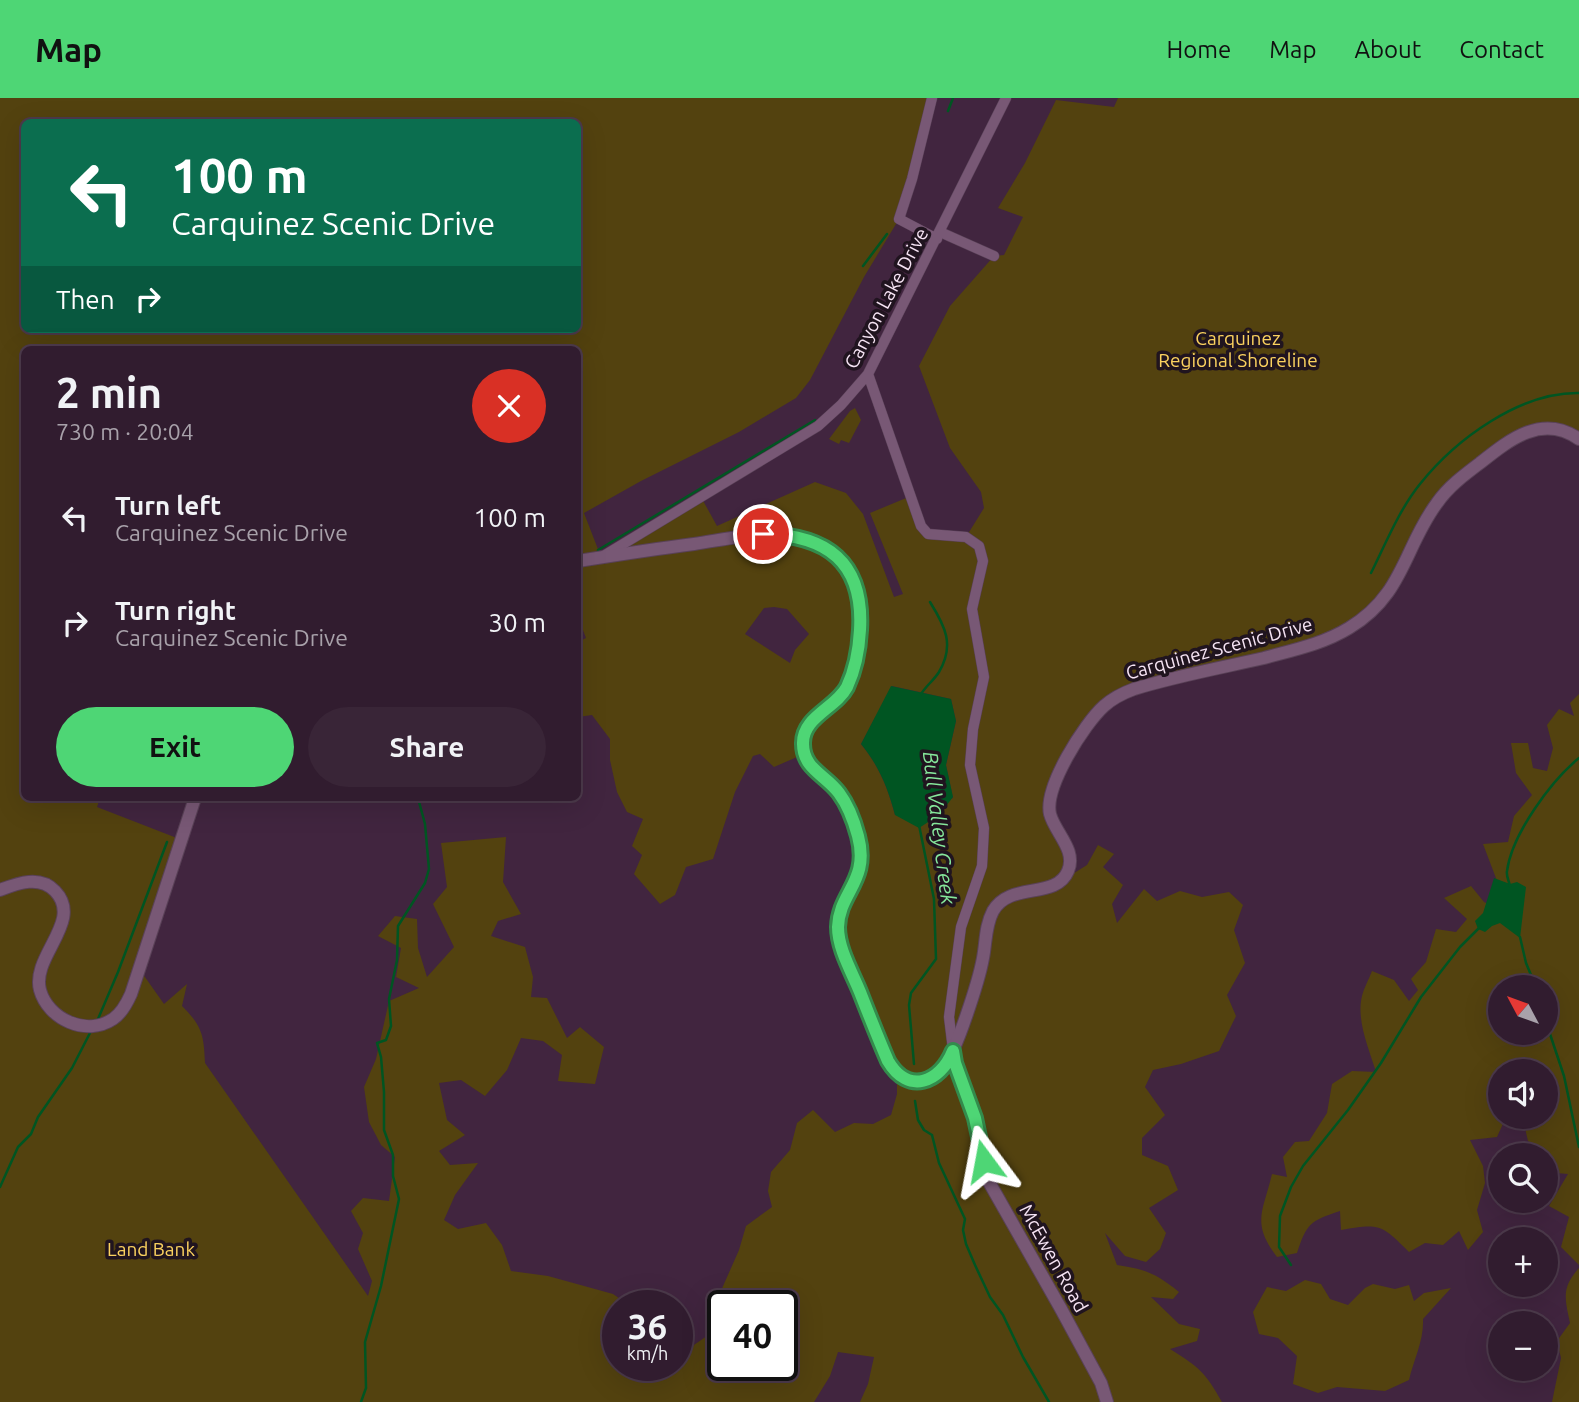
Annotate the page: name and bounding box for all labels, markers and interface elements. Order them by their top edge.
text: Map [35,31,102,68]
text: Home [1166,36,1231,63]
text: Map [1269,36,1316,63]
text: About [1354,36,1421,63]
text: Contact [1459,36,1544,63]
icon: left [56,147,147,238]
text: 100 m [171,147,308,202]
text: Carquinez Scenic Drive [171,205,495,241]
street label: Canyon Lake Drive [840,224,932,372]
icon: right [129,280,167,318]
text: Then [56,285,115,314]
park label: Carquinez Regional Shoreline [1158,327,1318,371]
text: 2 min [56,369,162,416]
button: close [472,369,546,443]
text: 730 m · 20:04 [56,419,194,444]
text: Turn left [115,491,221,520]
icon: left [56,499,94,537]
text: 100 m [474,503,546,532]
pin [733,504,793,564]
icon: arrive [744,515,782,553]
text: Carquinez Scenic Drive [115,520,348,545]
text: Turn right [115,596,236,625]
icon: right [56,604,94,642]
text: 30 m [488,608,546,637]
street label: Carquinez Scenic Drive [1123,612,1315,684]
text: Carquinez Scenic Drive [115,625,348,650]
button: Exit [56,707,294,787]
button: Share [308,707,546,787]
water label: Bull Valley Creek [919,750,961,906]
north arrow [1488,975,1558,1045]
map controls [1488,975,1558,1381]
button: sound [1488,1059,1558,1129]
position arrow [947,1124,1021,1198]
button: search [1488,1143,1558,1213]
street label: McEwen Road [1015,1200,1093,1316]
button: + [1488,1227,1558,1297]
park label: Land Bank [107,1238,195,1260]
speed limit sign: 40 [707,1290,798,1381]
text: 36 [628,1306,667,1346]
button: − [1488,1311,1558,1381]
text: km/h [627,1343,668,1363]

